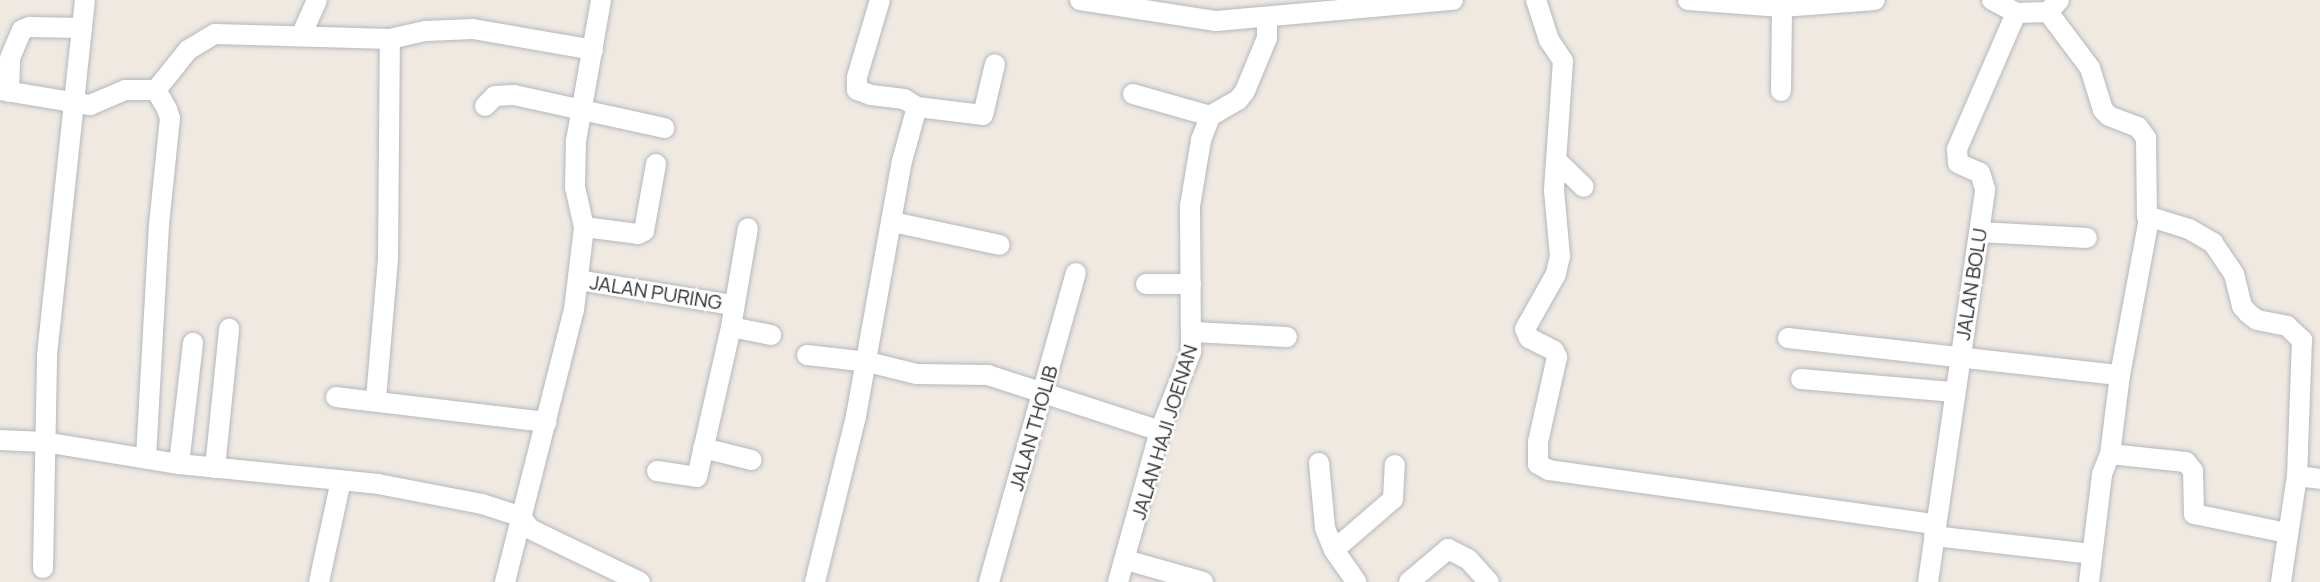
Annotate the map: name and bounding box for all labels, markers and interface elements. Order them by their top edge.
street label: JALAN BOLU [1950,226,1992,342]
street label: JALAN PURING [588,270,724,314]
street label: JALAN HAJI JOENAN [1126,342,1202,522]
street label: JALAN THOLIB [1004,363,1062,493]

